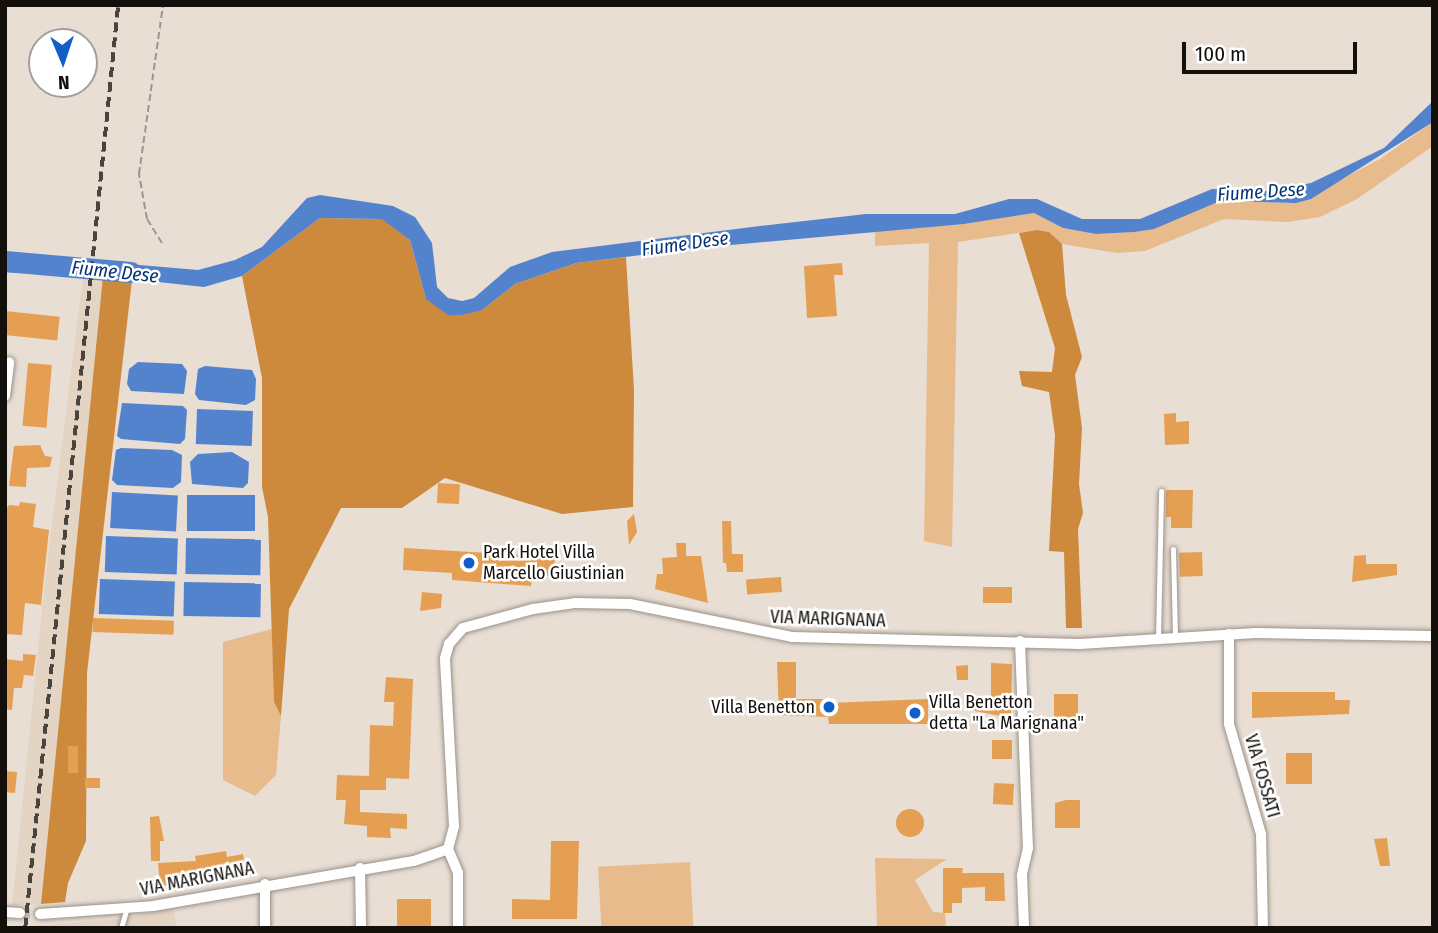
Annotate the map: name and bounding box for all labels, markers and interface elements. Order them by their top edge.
north arrow [28,28,98,98]
scale bar [1186,28,1361,72]
text: 100 m [1195,41,1246,67]
text: N [58,71,70,94]
water label: Fiume Dese [1217,178,1305,206]
water label: Fiume Dese [640,227,730,261]
water label: Fiume Dese [70,256,160,288]
place label: Park Hotel Villa Marcello Giustinian [483,542,624,584]
marker: Park Hotel Villa Marcello Giustinian [461,555,477,571]
street label: VIA MARIGNANA [770,606,886,632]
place label: Villa Benetton detta "La Marignana" [929,692,1084,734]
place label: Villa Benetton [711,696,815,718]
marker: Villa Benetton [821,699,837,715]
marker: Villa Benetton detta "La Marignana" [907,705,923,721]
street label: VIA FOSSATI [1240,732,1284,820]
street label: VIA MARIGNANA [138,857,256,901]

